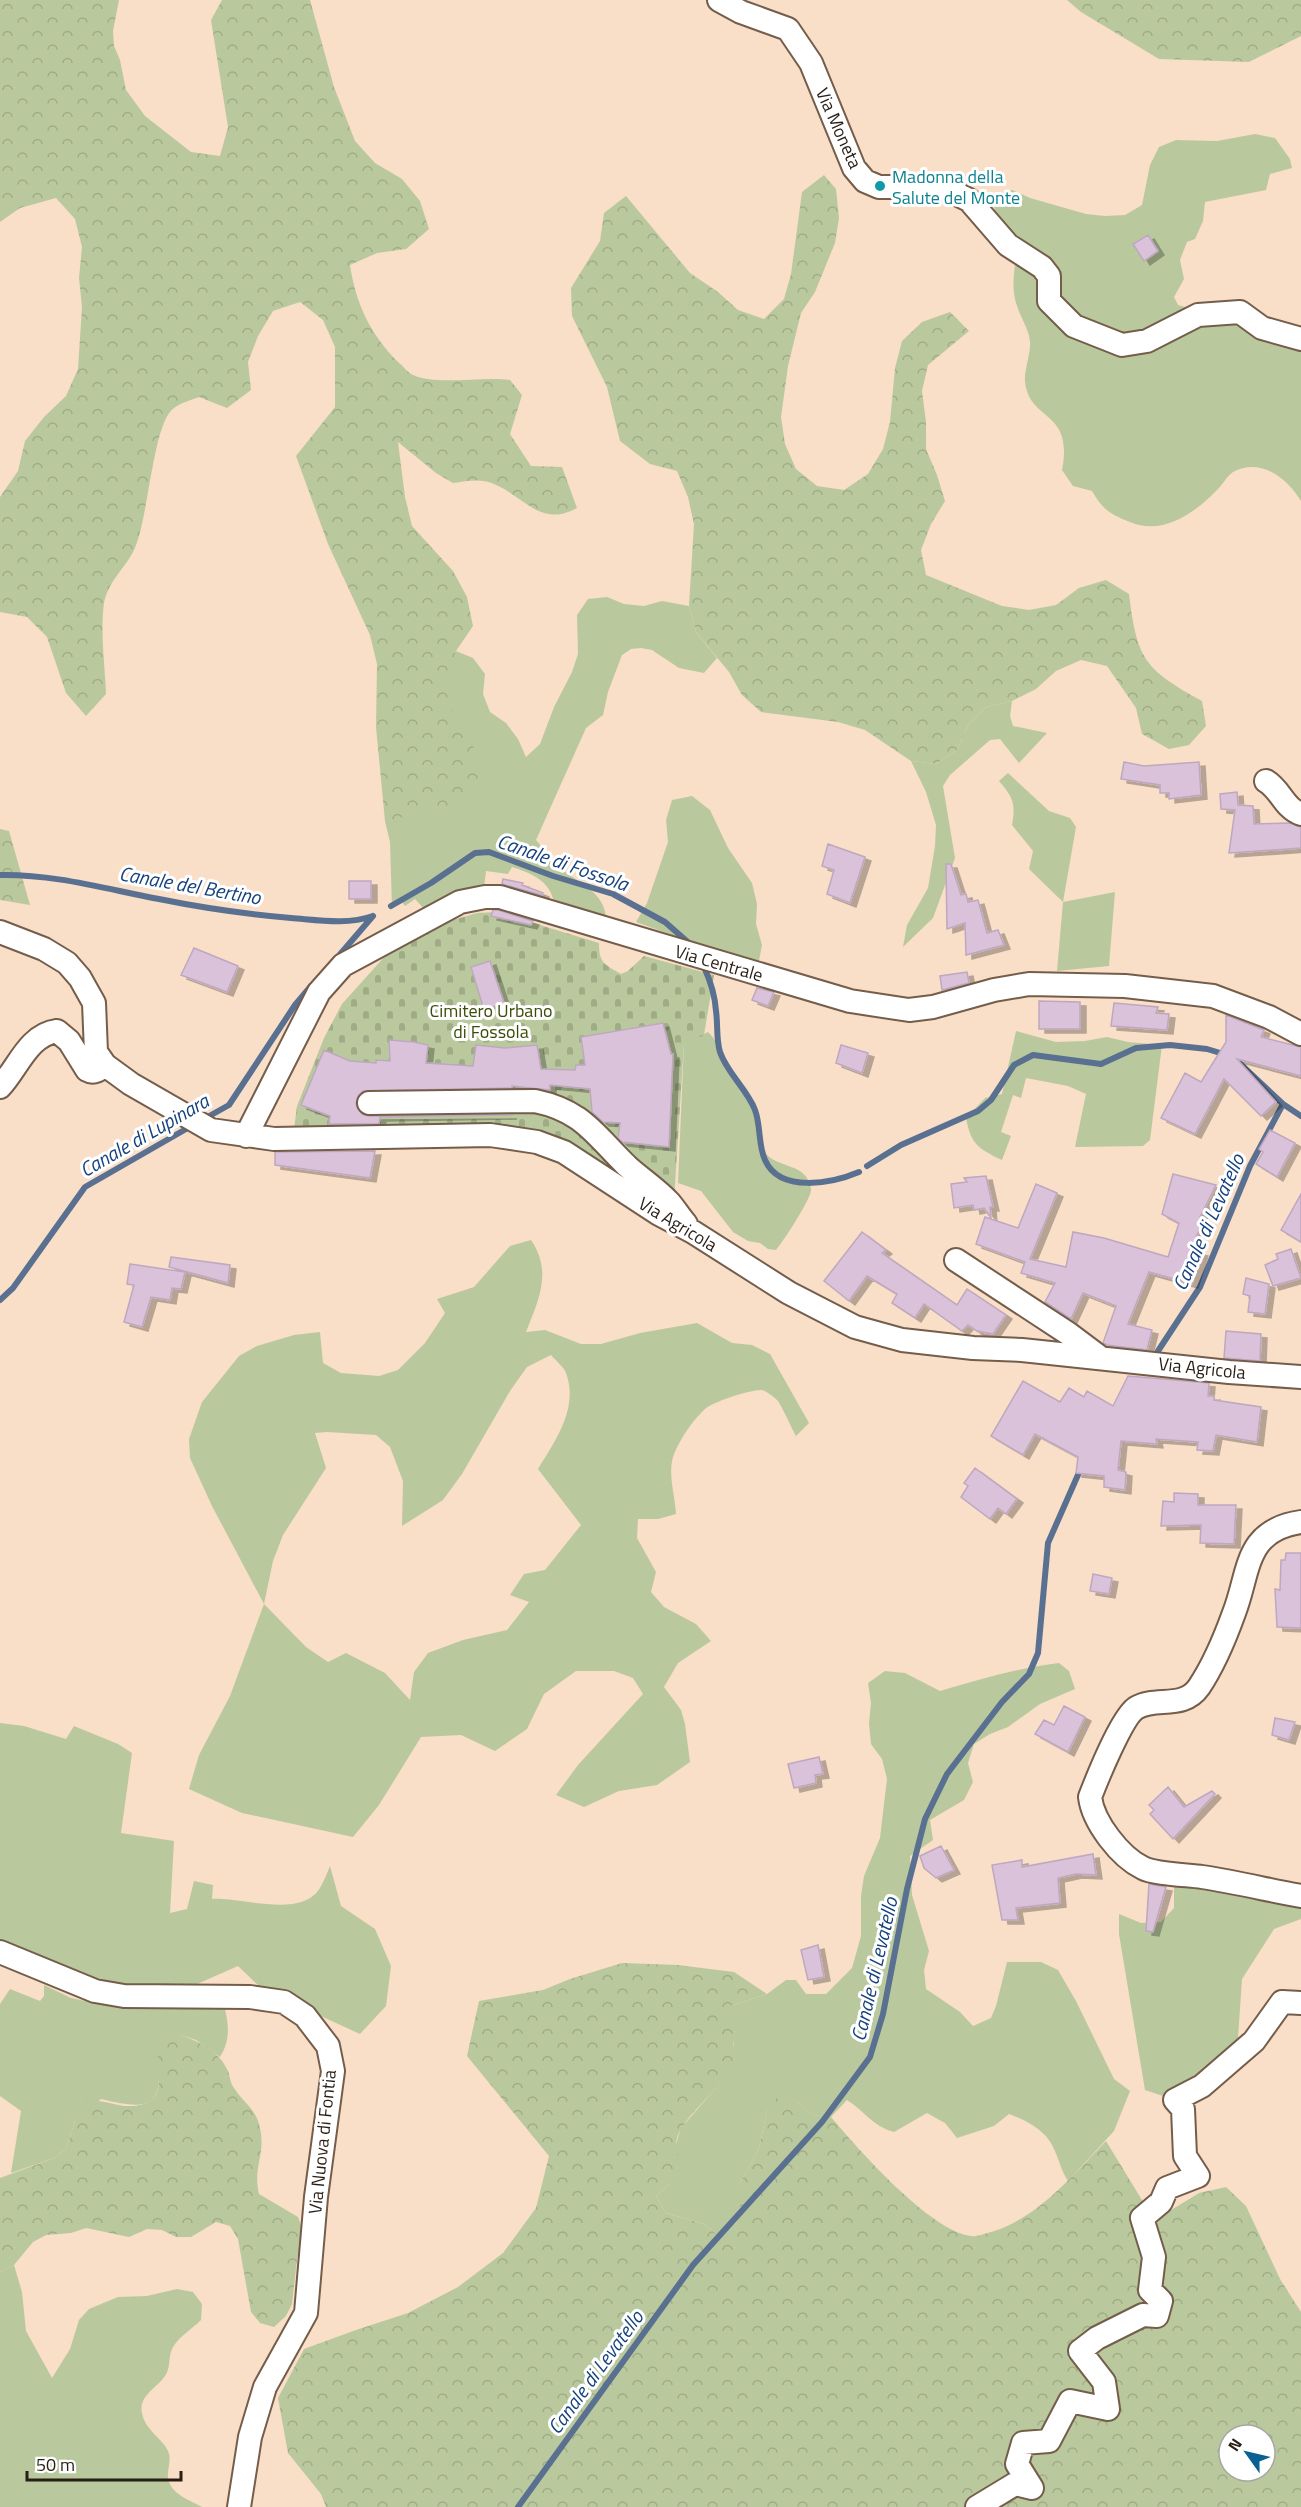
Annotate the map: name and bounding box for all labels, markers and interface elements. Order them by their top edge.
street label: Via Moneta [809,83,869,173]
place label: Madonna della Salute del Monte [892,163,1020,211]
marker: Madonna della Salute del Monte [873,179,887,193]
water label: Canale di Fossola [493,825,634,899]
water label: Canale del Bertino [117,857,264,913]
street label: Via Centrale [672,938,766,988]
park label: Cimitero Urbano di Fossola [429,997,553,1045]
water label: Canale di Lupinara [74,1085,215,1185]
water label: Canale di Levatello [1164,1148,1252,1295]
street label: Via Agricola [633,1190,723,1258]
street label: Via Agricola [1157,1350,1247,1386]
water label: Canale di Levatello [842,1893,906,2044]
street label: Via Nuova di Fontia [301,2069,343,2215]
water label: Canale di Levatello [539,2303,651,2440]
north arrow [1217,2423,1277,2483]
text: N [1222,2433,1248,2456]
scale bar [27,2444,182,2482]
text: 50 m [36,2451,75,2478]

